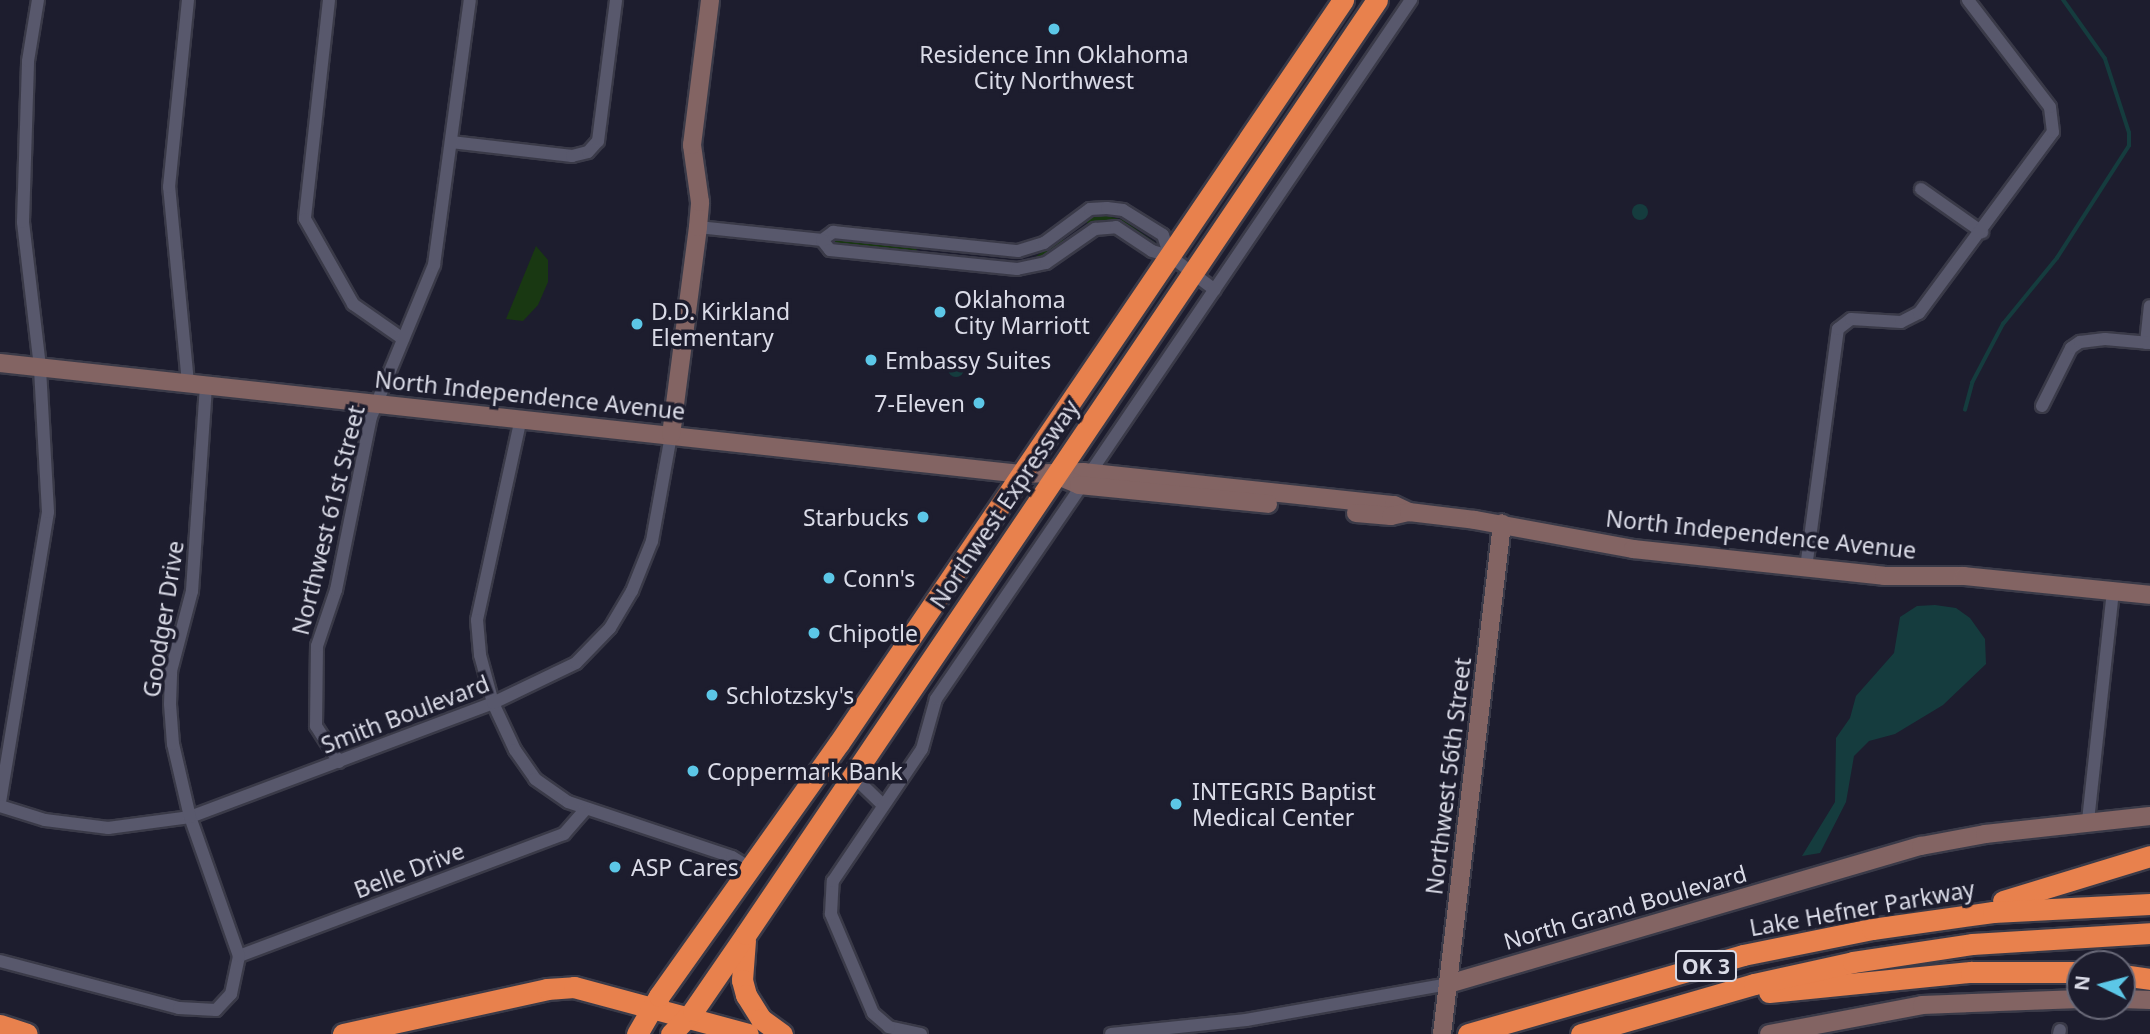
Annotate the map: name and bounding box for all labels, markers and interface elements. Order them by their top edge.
marker: Residence Inn Oklahoma City Northwest [1046,21,1062,37]
place label: Residence Inn Oklahoma City Northwest [919,40,1189,94]
place label: Oklahoma City Marriott [954,285,1090,339]
place label: D.D. Kirkland Elementary [651,297,790,351]
marker: Oklahoma City Marriott [932,304,948,320]
marker: D.D. Kirkland Elementary [629,316,645,332]
place label: Embassy Suites [885,346,1051,374]
marker: Embassy Suites [863,352,879,368]
street label: North Independence Avenue [373,365,687,425]
place label: 7-Eleven [874,389,965,417]
street label: Northwest Expressway [924,394,1084,614]
marker: 7-Eleven [971,395,987,411]
street label: Northwest 61st Street [286,402,370,638]
place label: Starbucks [803,503,909,531]
street label: North Independence Avenue [1604,504,1918,564]
marker: Starbucks [915,509,931,525]
street label: Goodger Drive [137,539,189,699]
place label: Conn's [843,564,915,592]
marker: Conn's [821,570,837,586]
place label: Chipotle [828,619,918,647]
marker: Chipotle [806,625,822,641]
street label: Northwest 56th Street [1420,656,1476,896]
street label: Smith Boulevard [317,669,493,759]
place label: Schlotzsky's [726,681,854,709]
marker: Schlotzsky's [704,687,720,703]
place label: Coppermark Bank [707,757,903,785]
marker: Coppermark Bank [685,763,701,779]
place label: INTEGRIS Baptist Medical Center [1192,777,1376,831]
marker: INTEGRIS Baptist Medical Center [1166,794,1186,814]
street label: Belle Drive [350,836,468,904]
place label: ASP Cares [631,853,739,881]
marker: ASP Cares [605,857,625,877]
street label: North Grand Boulevard [1500,859,1750,955]
street label: Lake Hefner Parkway [1747,875,1977,941]
road number: OK 3 [1674,948,1738,984]
north arrow [2066,950,2136,1020]
text: N [2068,974,2096,992]

